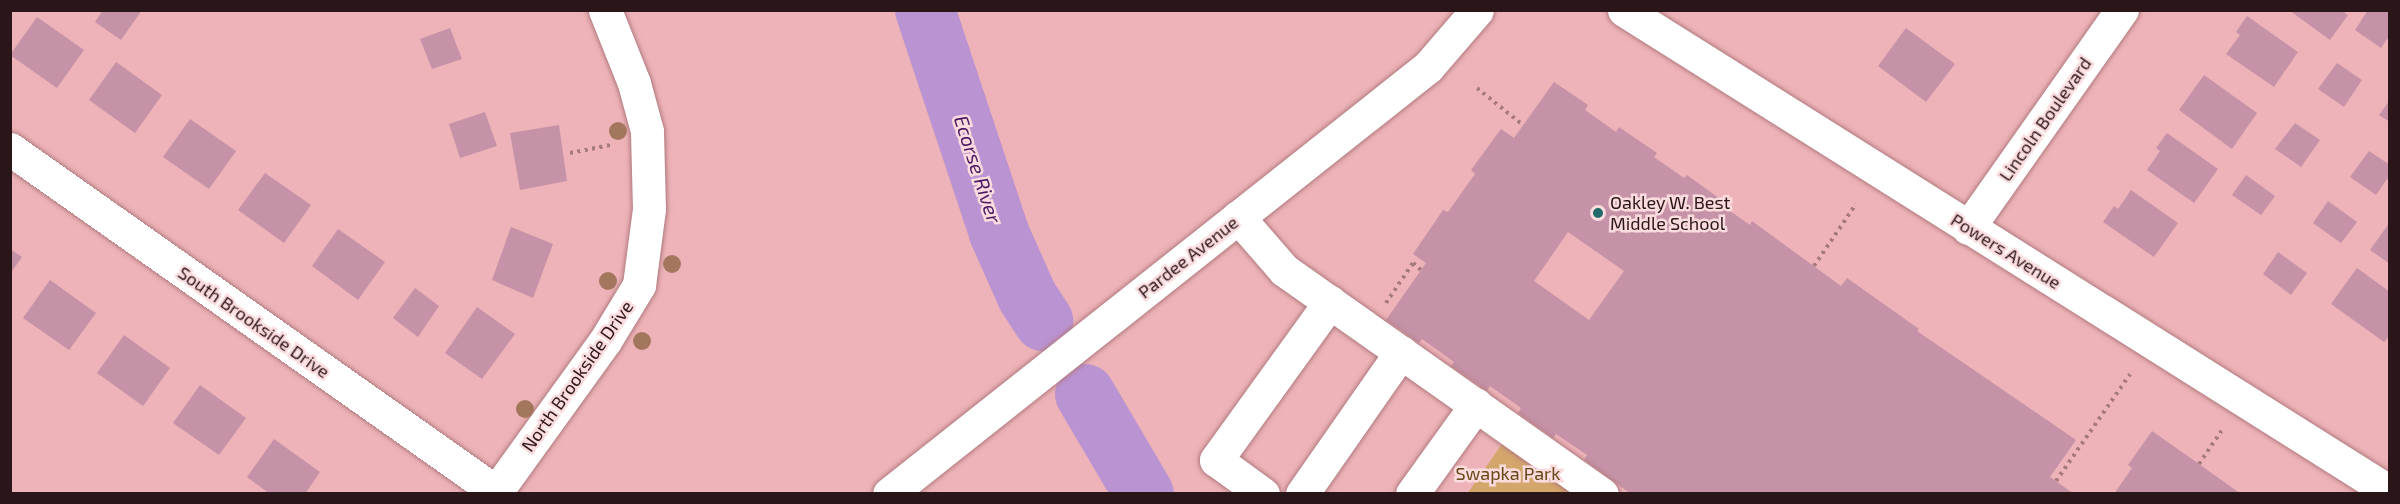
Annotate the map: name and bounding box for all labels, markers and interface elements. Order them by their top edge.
street label: Lincoln Boulevard [1994,53,2096,185]
water label: Ecorse River [949,112,1007,226]
place label: Oakley W. Best Middle School [1610,192,1731,234]
marker: Oakley W. Best Middle School [1591,206,1605,220]
street label: Powers Avenue [1947,209,2065,293]
street label: Pardee Avenue [1134,211,1242,303]
street label: South Brookside Drive [174,262,334,382]
street label: North Brookside Drive [517,296,637,456]
park label: Swapka Park [1456,462,1560,484]

